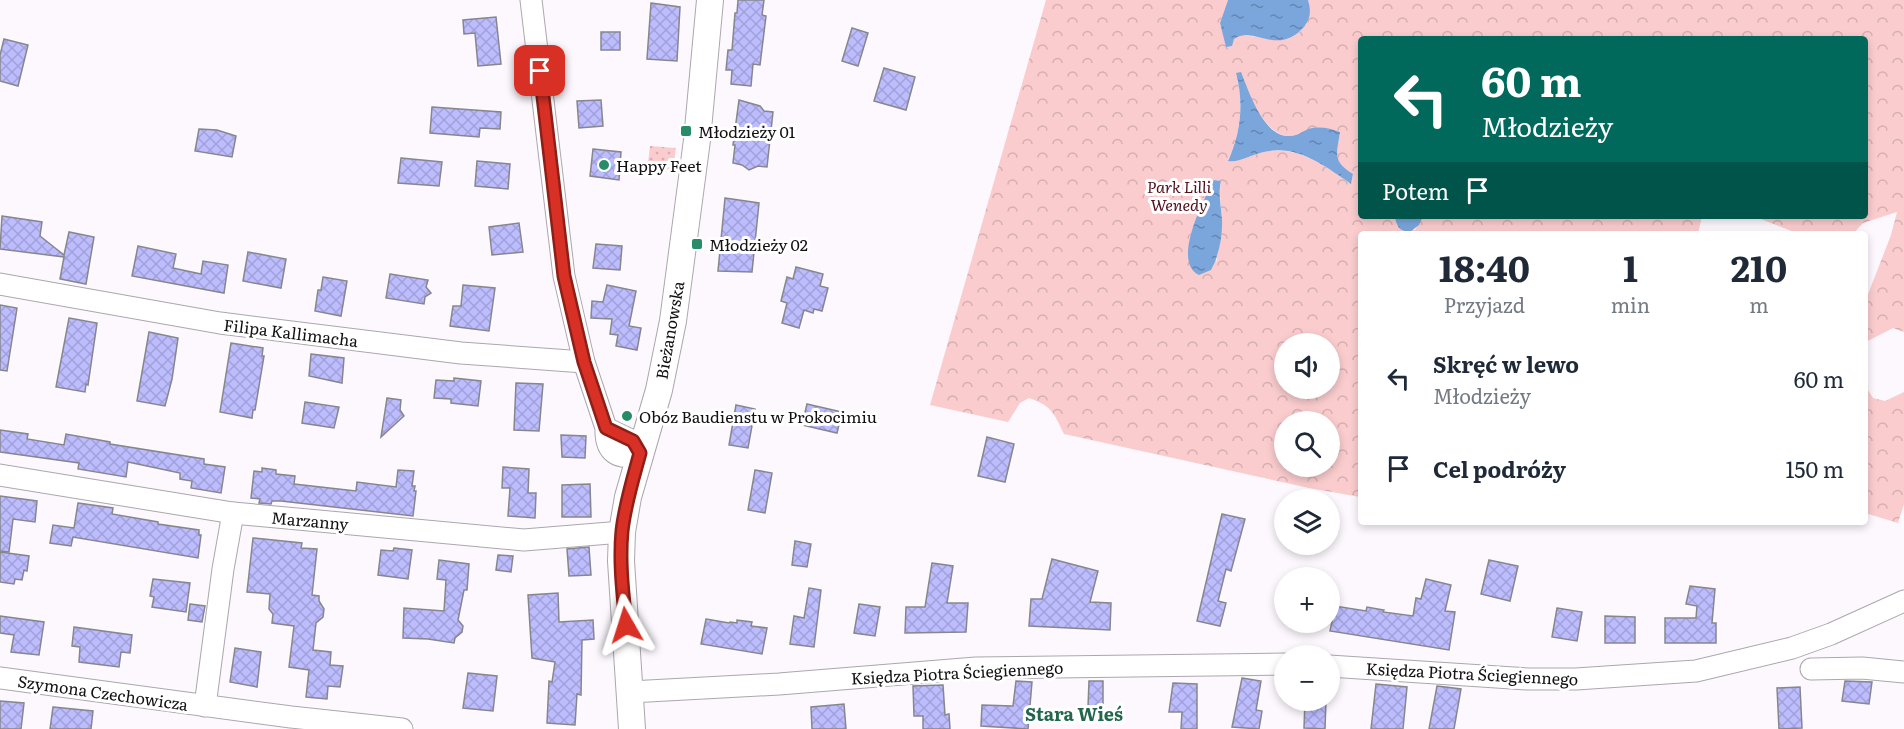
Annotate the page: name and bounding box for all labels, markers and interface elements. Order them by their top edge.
pin [514,45,565,96]
text: 60 m [1481,48,1582,110]
icon: arrive [523,54,556,87]
icon: left [1382,60,1460,138]
text: Młodzieży [1481,105,1613,145]
place label: Młodzieży 01 [698,119,796,143]
marker: Młodzieży 01 [679,124,693,138]
place label: Happy Feet [616,153,702,177]
marker: Happy Feet [597,158,611,172]
park label: Park Lilli Wenedy [1147,174,1212,216]
text: Potem [1382,174,1449,207]
icon: arrive [1461,174,1494,207]
place label: Młodzieży 02 [709,232,808,256]
marker: Młodzieży 02 [690,237,704,251]
text: 18:40 [1439,240,1530,293]
text: 1 [1623,240,1638,293]
text: 210 [1731,240,1787,293]
street label: Bieżanowska [649,279,690,381]
text: Przyjazd [1444,289,1525,319]
text: min [1611,289,1650,319]
text: m [1749,289,1769,319]
street label: Filipa Kallimacha [222,312,360,352]
map controls [1274,333,1340,711]
button: sound [1274,333,1340,399]
text: Skręć w lewo [1433,347,1579,380]
icon: left [1382,362,1415,395]
text: 60 m [1794,362,1844,395]
text: Młodzieży [1433,380,1531,410]
place label: Obóz Baudienstu w Prokocimiu [639,404,877,428]
marker: Obóz Baudienstu w Prokocimiu [620,409,634,423]
button: search [1274,411,1340,477]
icon: arrive [1382,452,1415,485]
text: Cel podróży [1433,452,1566,485]
text: 150 m [1785,452,1844,485]
button: layers [1274,489,1340,555]
street label: Marzanny [270,505,350,535]
button: + [1274,567,1340,633]
position arrow [594,593,658,657]
button: − [1274,645,1340,711]
street label: Księdza Piotra Ściegiennego [850,654,1064,690]
street label: Księdza Piotra Ściegiennego [1365,655,1579,691]
street label: Szymona Czechowicza [16,668,190,716]
district label: Stara Wieś [1025,700,1123,727]

